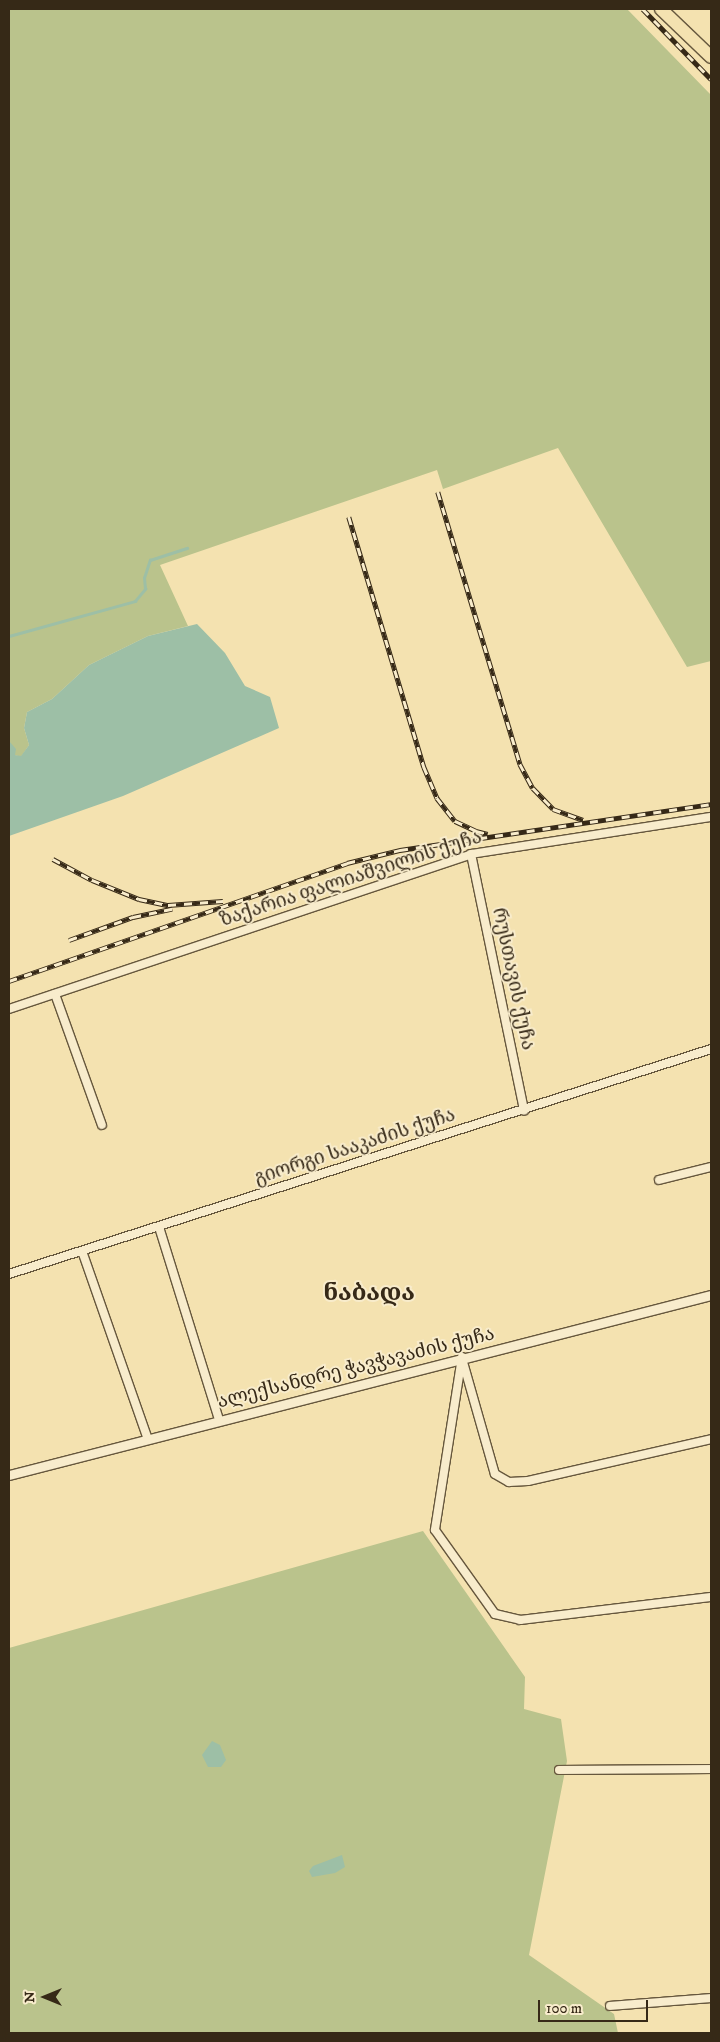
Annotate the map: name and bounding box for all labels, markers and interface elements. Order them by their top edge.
street label: ზაქარია ფალიაშვილის ქუჩა [217,826,485,932]
street label: რუსთავის ქუჩა [487,906,539,1052]
street label: გიორგი სააკაძის ქუჩა [252,1104,458,1190]
district label: ნაბადა [323,1280,415,1308]
street label: ალექსანდრე ჭავჭავაძის ქუჩა [215,1322,497,1414]
north arrow [20,1972,70,2022]
scale bar [540,1990,650,2022]
text: N [21,1991,39,2003]
text: 100 m [546,1999,582,2018]

